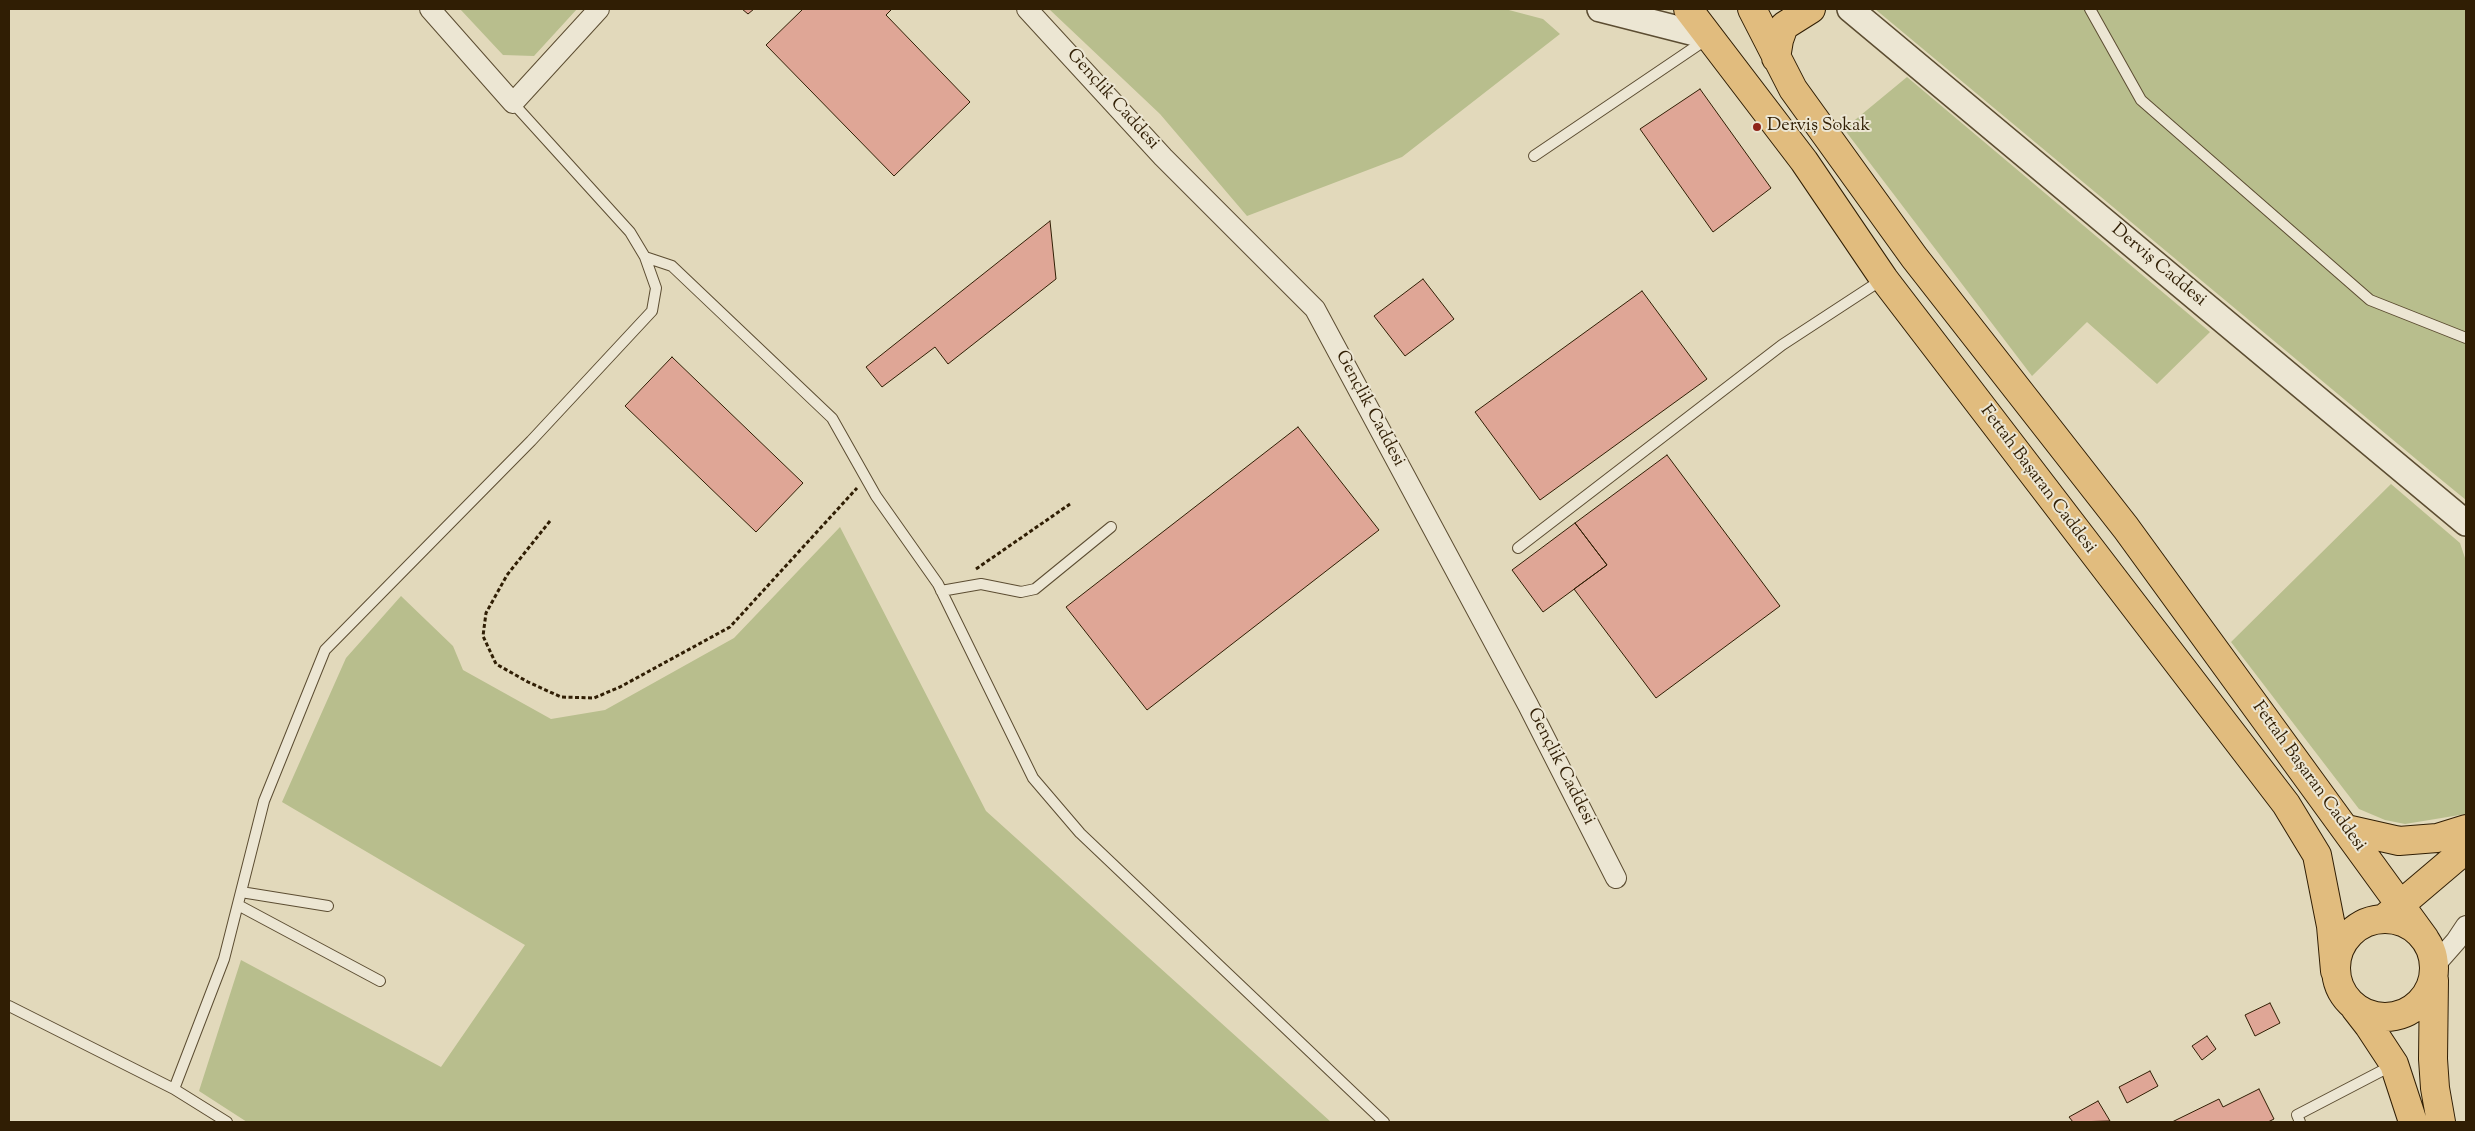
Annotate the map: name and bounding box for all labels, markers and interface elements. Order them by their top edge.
street label: Gençlik Caddesi [1061,45,1163,155]
place label: Derviş Sokak [1767,116,1870,138]
marker: Derviş Sokak [1751,121,1763,133]
street label: Derviş Caddesi [2106,220,2210,312]
street label: Gençlik Caddesi [1329,347,1409,471]
street label: Fettah Başaran Caddesi [1974,402,2100,558]
street label: Fettah Başaran Caddesi [2246,698,2370,856]
street label: Gençlik Caddesi [1521,705,1599,829]

